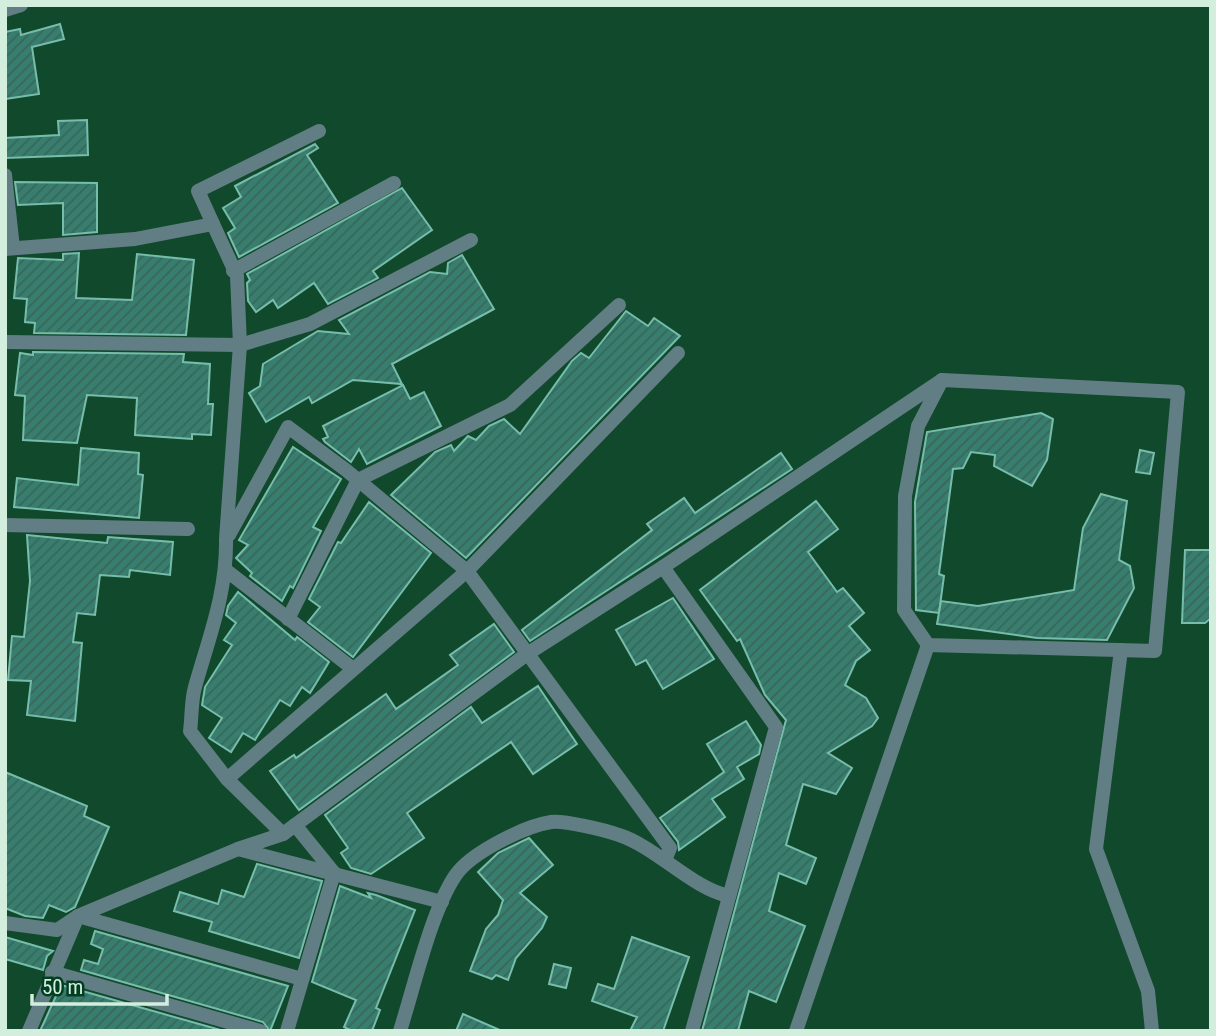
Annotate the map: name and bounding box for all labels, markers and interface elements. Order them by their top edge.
scale bar [32,962,166,1006]
text: 50 m [42,975,83,999]

